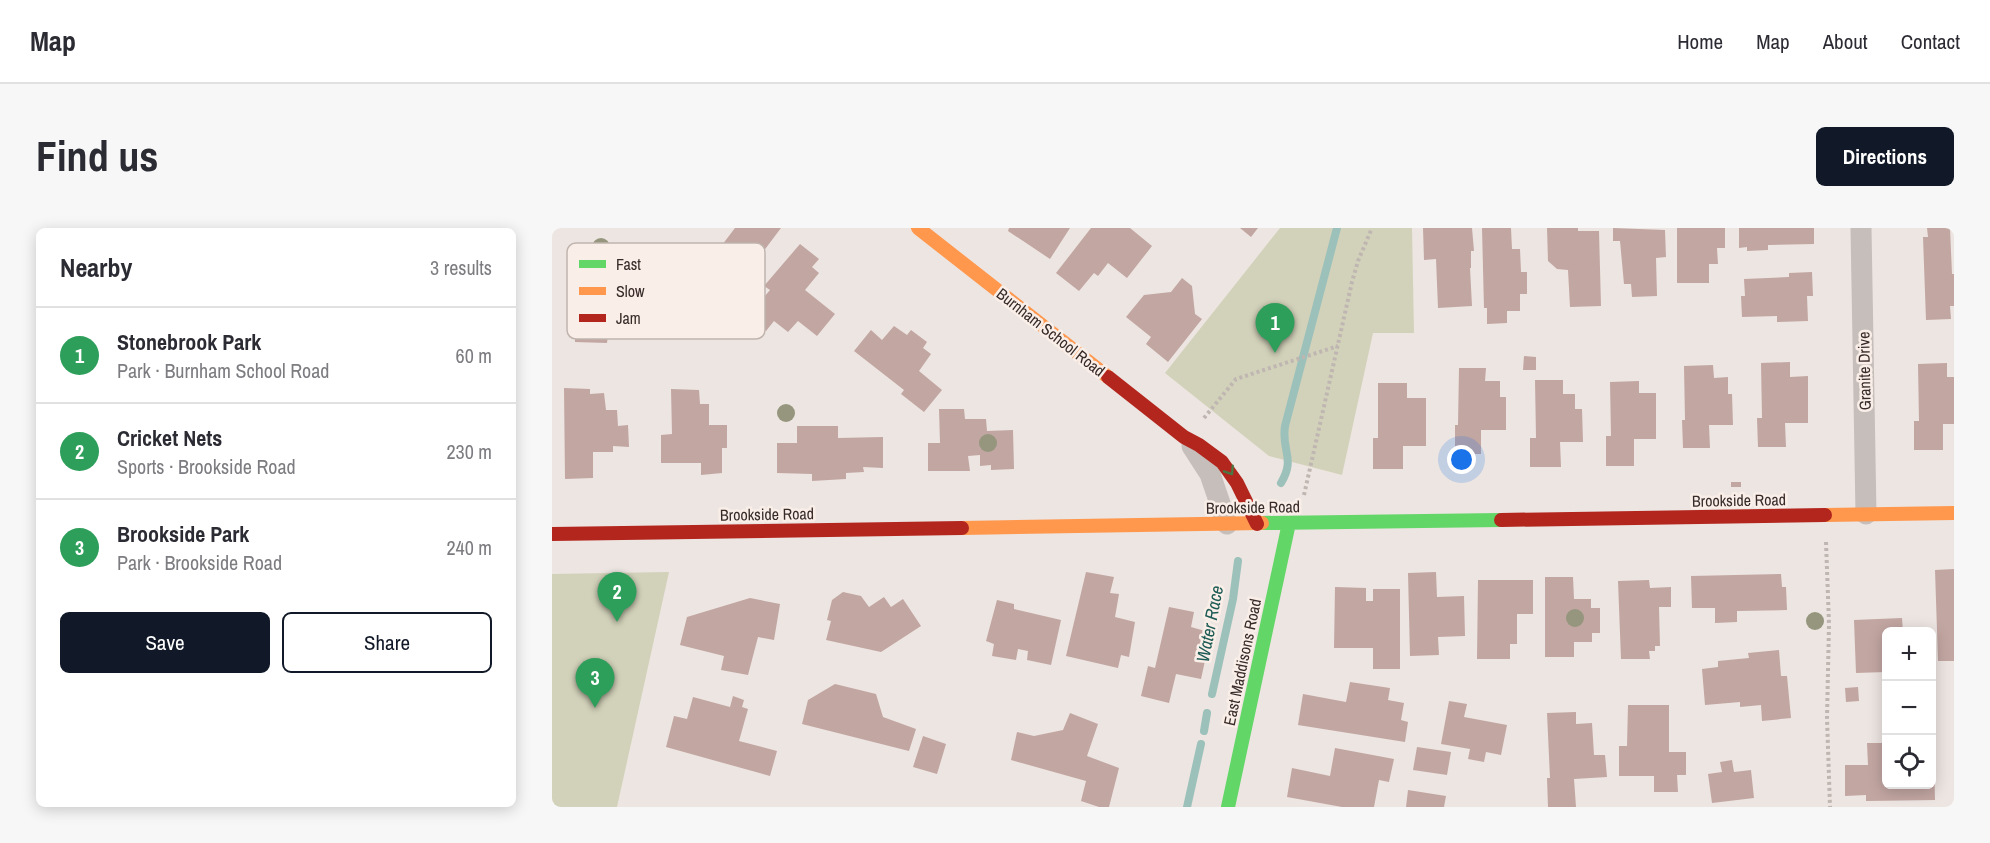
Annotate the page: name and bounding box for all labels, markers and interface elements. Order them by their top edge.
text: Map [30,22,76,60]
text: Home [1677,27,1723,56]
text: Map [1756,27,1790,56]
text: About [1823,27,1868,56]
text: Contact [1901,27,1960,56]
button: Directions [1816,127,1954,186]
text: Find us [36,128,158,184]
legend [567,243,765,339]
text: Nearby [60,250,132,285]
text: Fast [616,253,641,275]
text: 3 results [430,254,492,281]
text: Slow [616,280,645,302]
street label: Burnham School Road [992,283,1110,381]
pin: 1 [1256,304,1294,353]
text: Jam [616,307,641,329]
text: Stonebrook Park [117,327,261,357]
street label: Granite Drive [1852,331,1876,411]
text: 1 [75,342,84,369]
text: 60 m [456,342,492,369]
text: Park · Burnham School Road [117,357,329,384]
text: Cricket Nets [117,423,222,453]
text: 2 [75,438,84,465]
text: 230 m [446,438,492,465]
your location [1447,445,1476,474]
text: Sports · Brookside Road [117,453,296,480]
one-way arrow [1222,465,1233,476]
street label: Brookside Road [1692,488,1786,512]
street label: Brookside Road [1206,495,1300,519]
street label: Brookside Road [720,502,814,526]
text: Brookside Park [117,519,249,549]
text: 3 [75,534,84,561]
text: 240 m [446,534,492,561]
text: Park · Brookside Road [117,549,282,576]
pin: 2 [598,572,636,622]
water label: Water Race [1190,583,1229,664]
street label: East Maddisons Road [1218,597,1266,727]
button: Save [60,612,270,673]
button: Share [282,612,492,673]
map controls [1882,627,1936,789]
button: + [1882,627,1936,681]
pin: 3 [576,658,615,708]
button: − [1882,681,1936,735]
button: locate [1882,735,1936,789]

